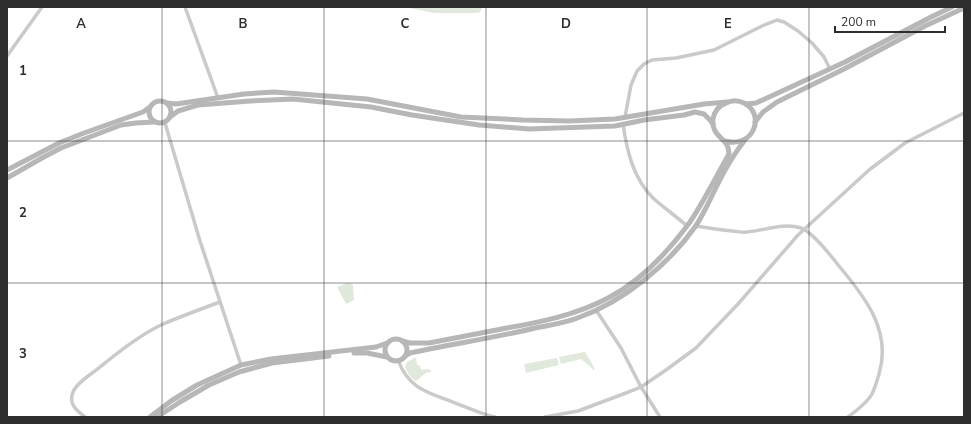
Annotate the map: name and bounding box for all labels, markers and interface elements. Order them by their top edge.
scale bar [835,8,945,34]
text: 200 m [841,14,876,30]
text: A [76,15,86,33]
text: B [239,15,248,33]
text: C [401,15,410,33]
text: D [561,15,571,33]
text: E [724,15,732,33]
text: 1 [19,62,27,80]
text: 2 [19,204,27,222]
text: 3 [19,345,27,363]

